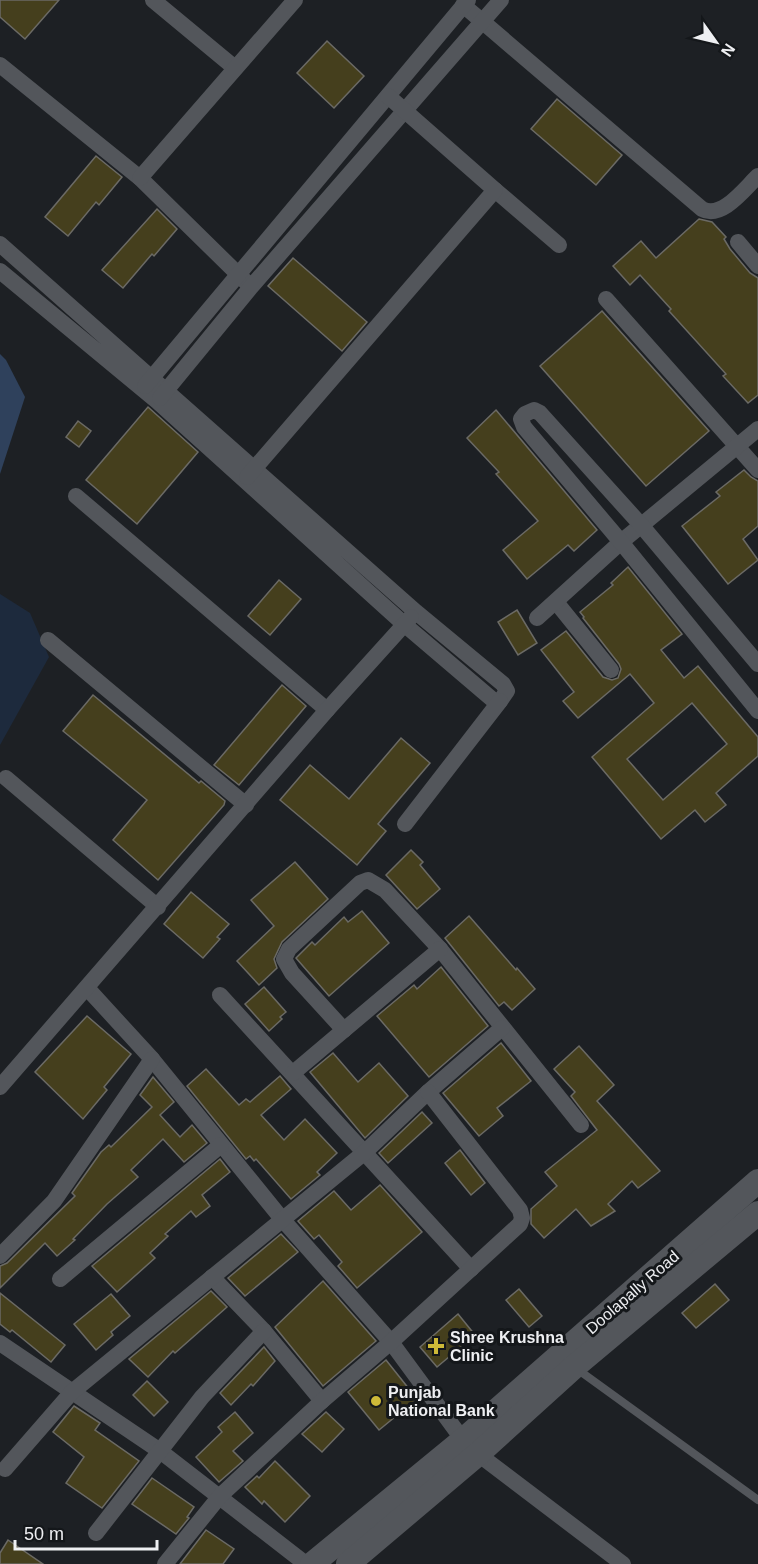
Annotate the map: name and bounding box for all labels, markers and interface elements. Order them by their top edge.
north arrow [686,12,746,72]
text: N [718,41,738,60]
street label: Doolapally Road [582,1247,682,1337]
place label: Shree Krushna Clinic [450,1329,564,1364]
marker: Shree Krushna Clinic [427,1337,445,1355]
place label: Punjab National Bank [388,1384,495,1419]
marker: Punjab National Bank [369,1394,383,1408]
scale bar [15,1513,158,1551]
text: 50 m [24,1524,64,1544]

